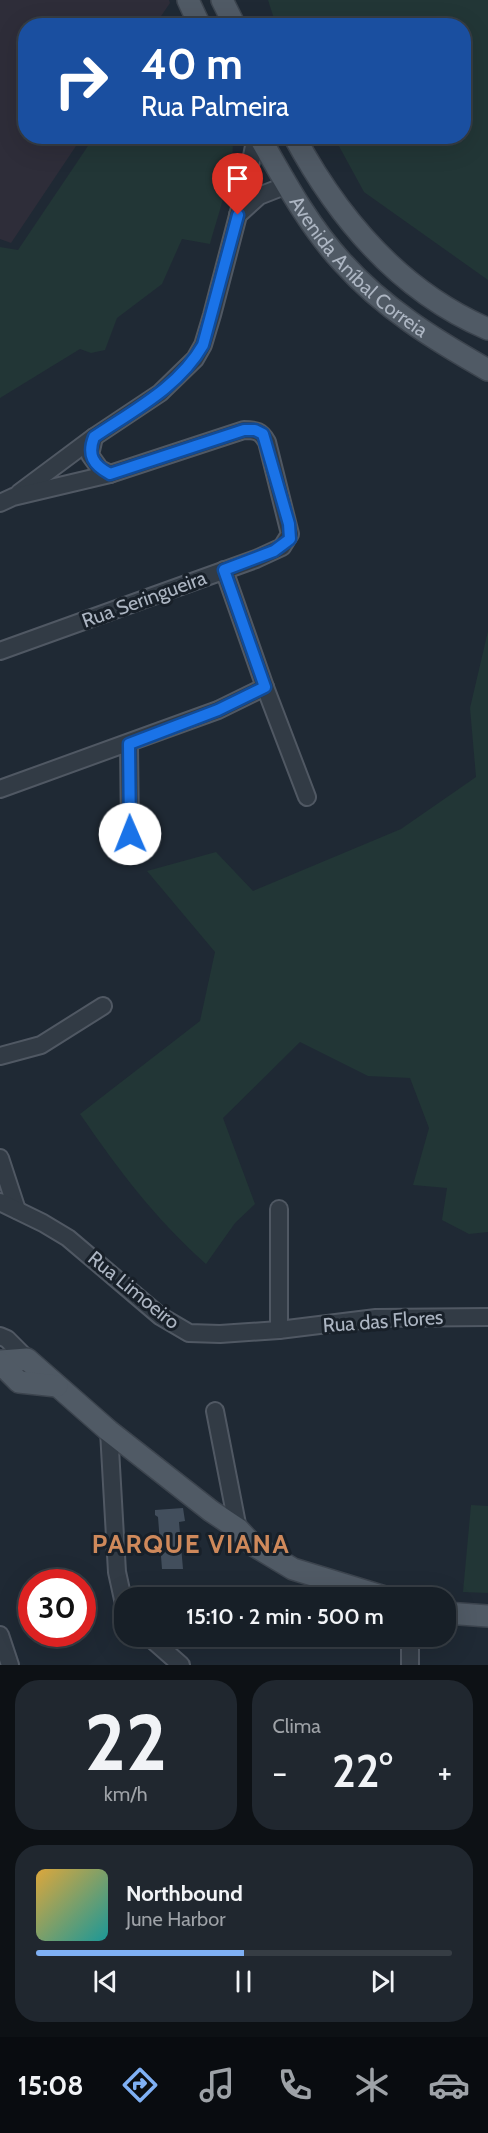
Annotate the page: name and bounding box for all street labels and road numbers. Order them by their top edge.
street label: Avenida Aníbal Correia [284,191,433,342]
street label: Rua Seringueira [78,565,210,633]
street label: Rua Limoeiro [83,1246,185,1334]
street label: Rua das Flores [322,1305,444,1337]

